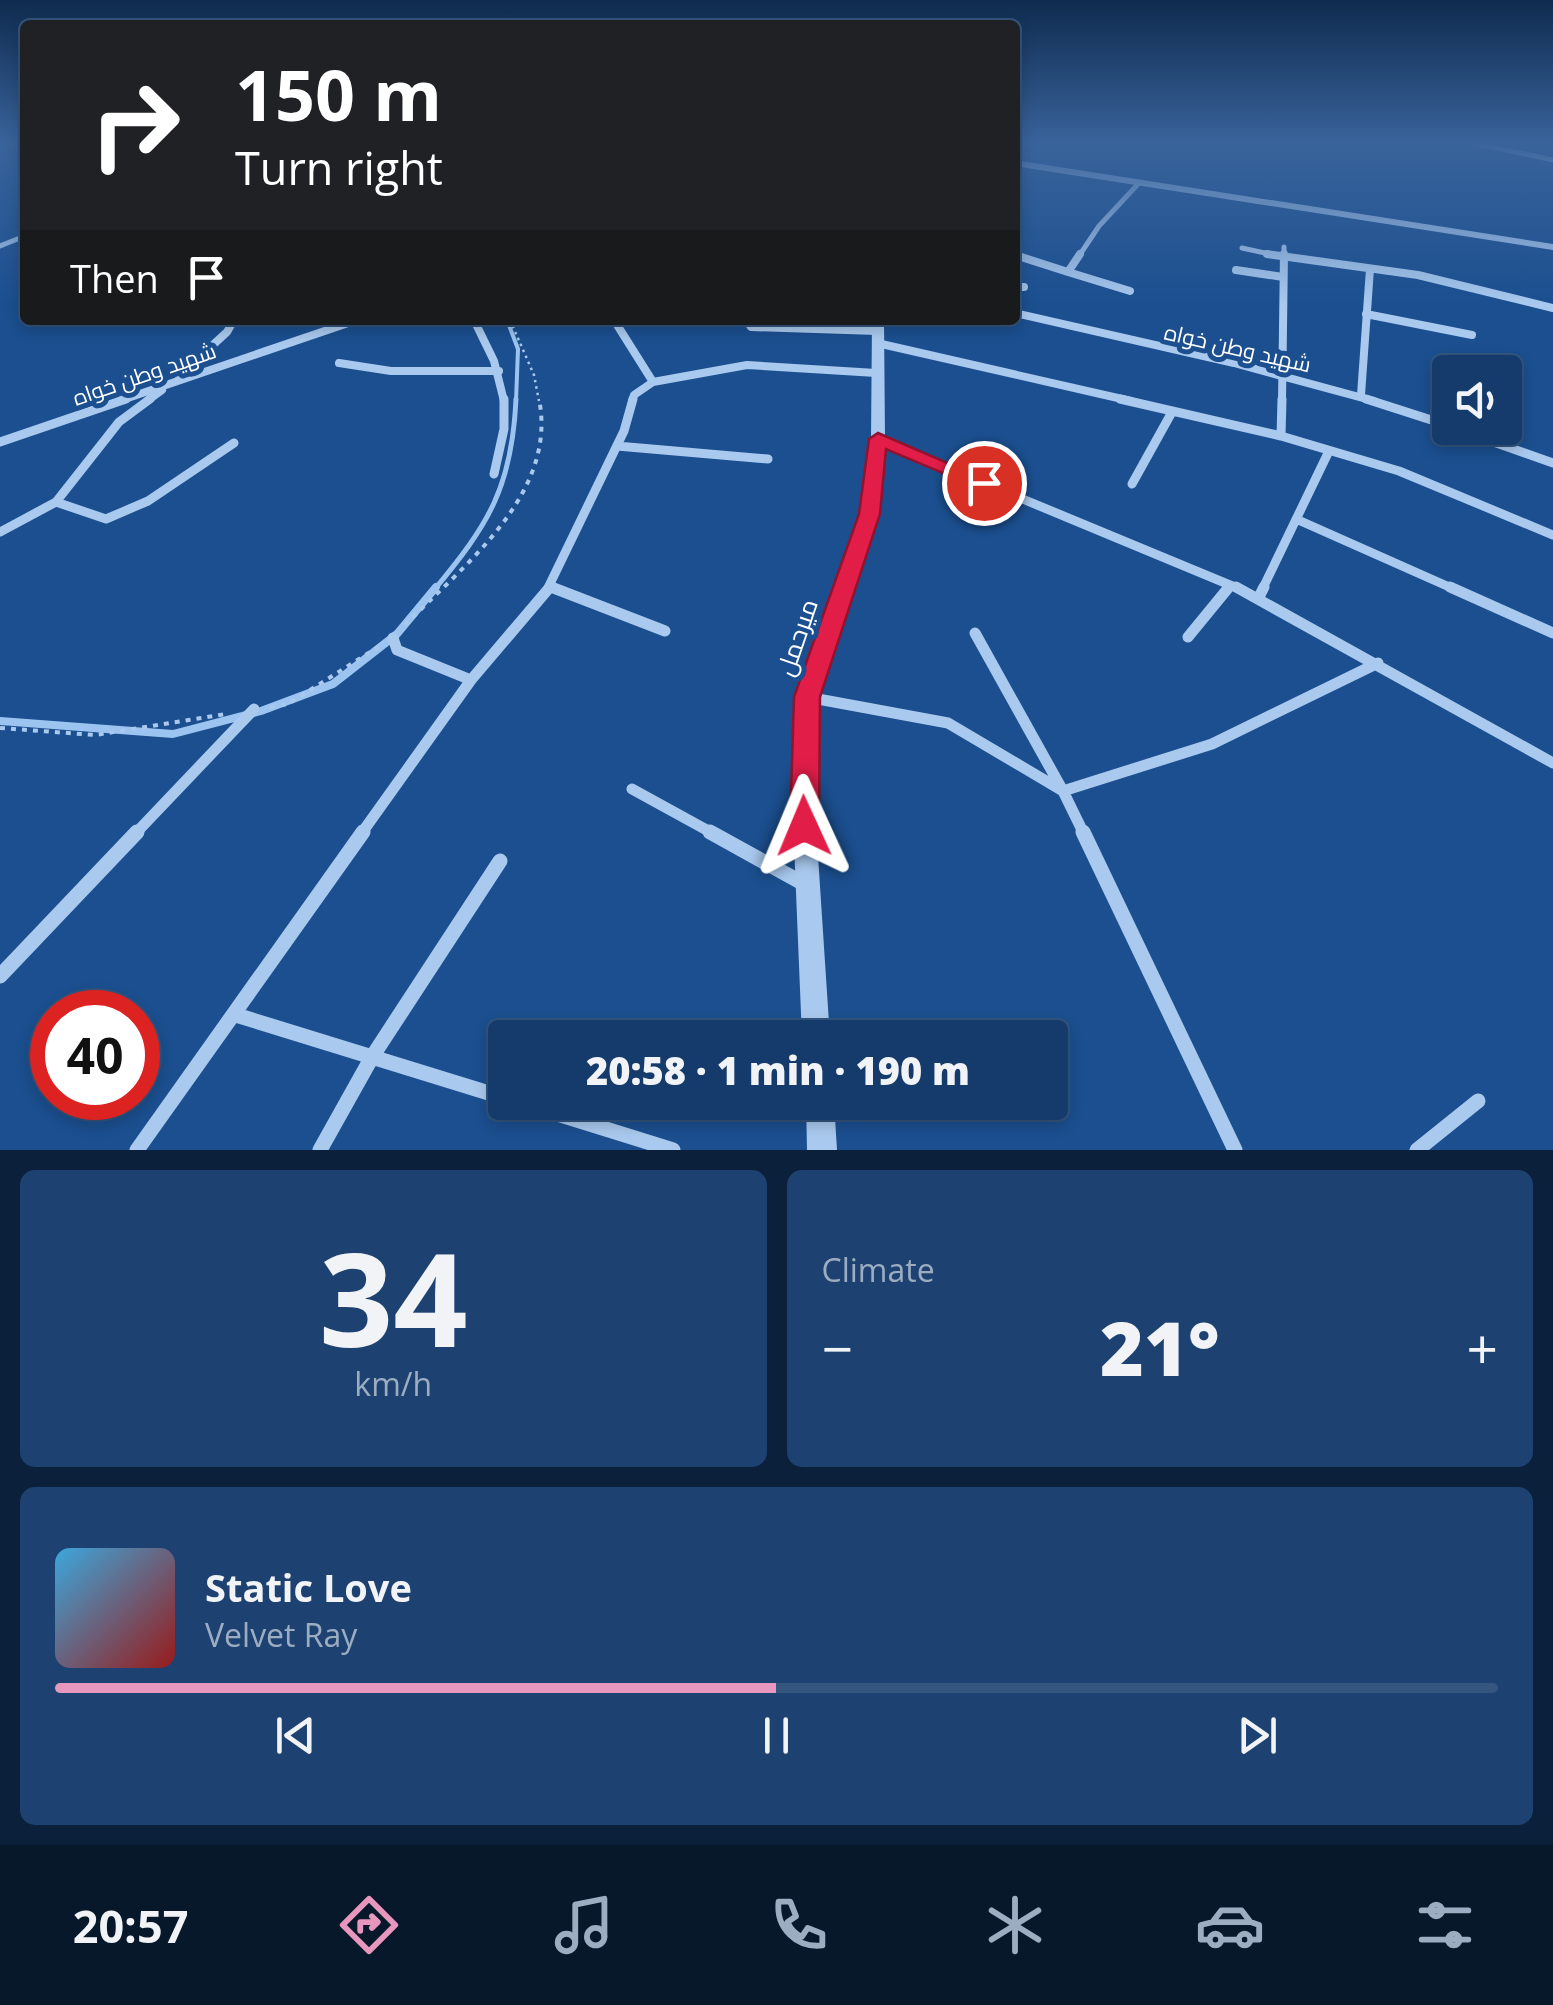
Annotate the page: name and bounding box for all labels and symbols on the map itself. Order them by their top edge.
street label: شهید وطن خواه [1162,316,1314,378]
street label: شهید وطن خواه [68,334,220,412]
pin [942,441,1027,526]
street label: میرحمل [767,594,825,680]
position arrow [752,774,856,878]
speed limit sign: 40 [30,990,160,1120]

